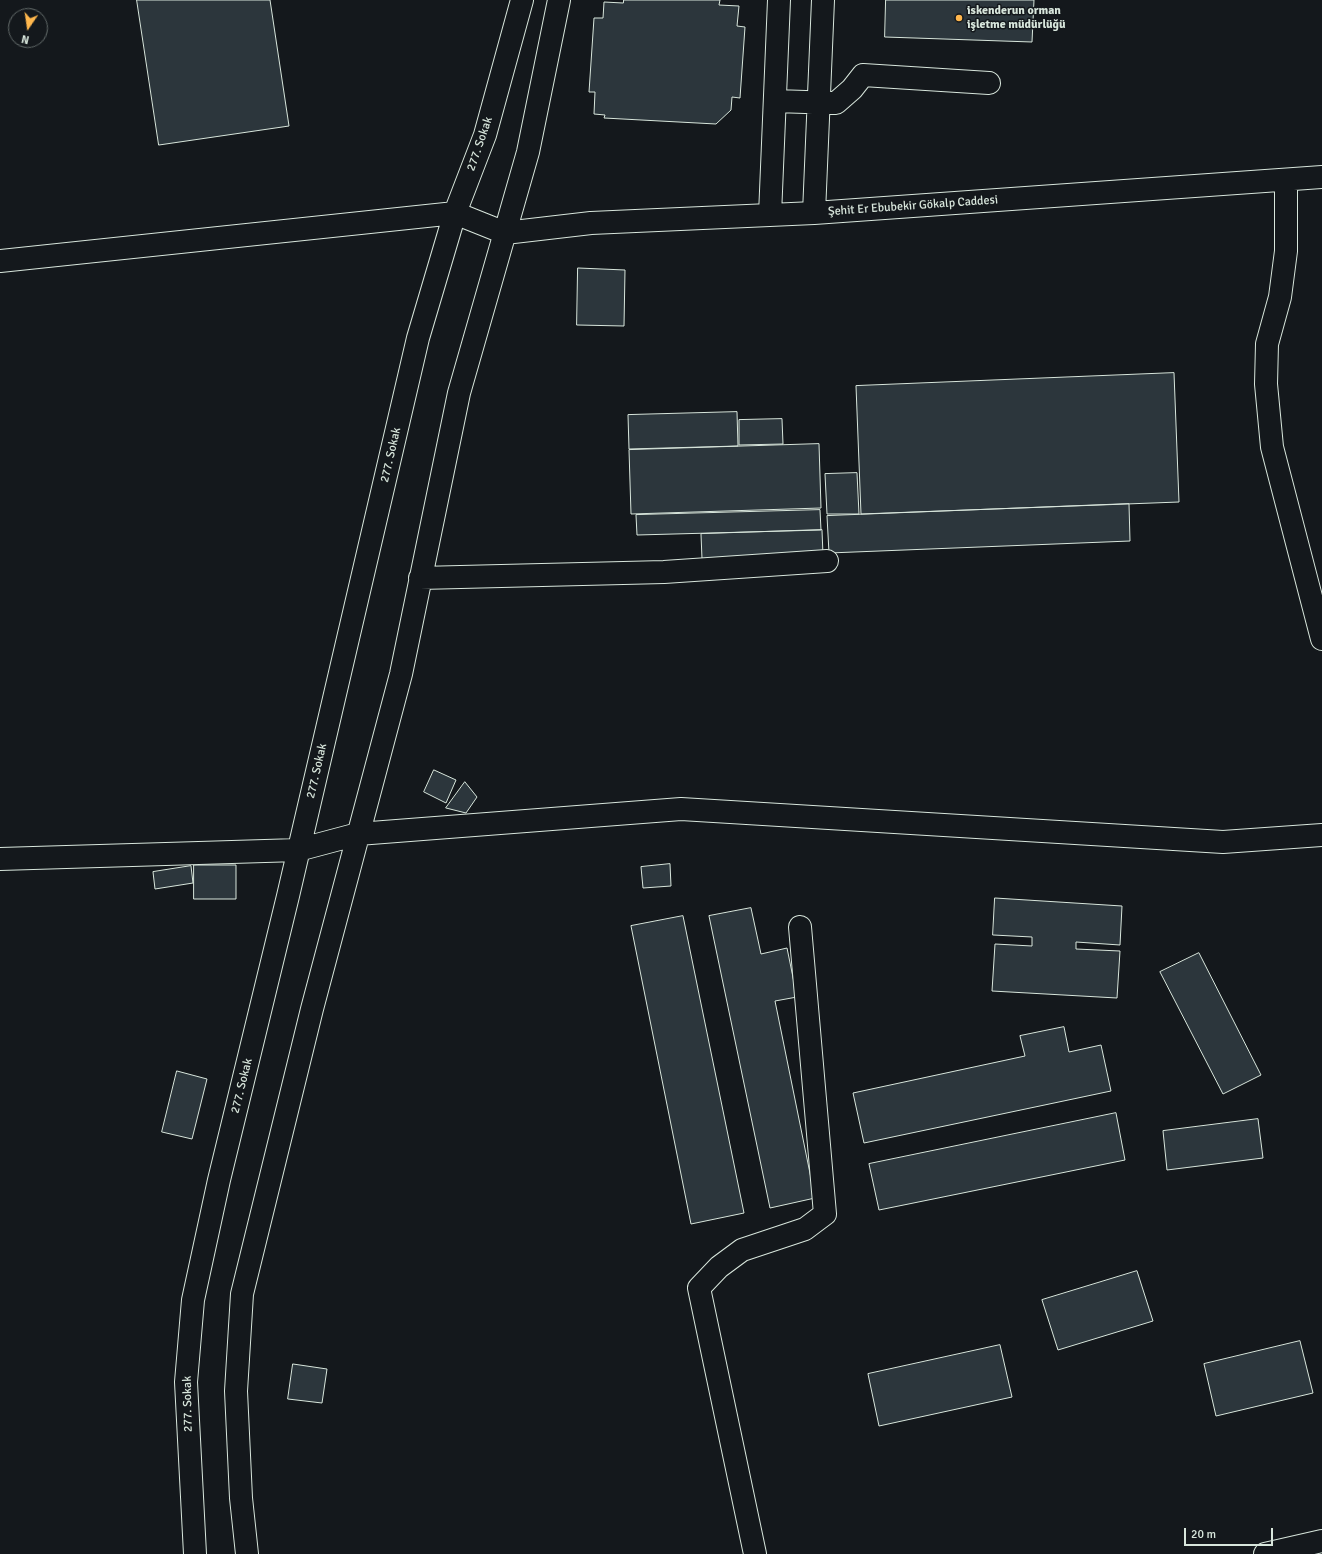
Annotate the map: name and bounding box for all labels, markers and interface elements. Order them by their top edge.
place label: iskenderun orman işletme müdürlüğü [967,4,1066,32]
north arrow [8,8,48,48]
marker: iskenderun orman işletme müdürlüğü [954,13,964,23]
text: N [20,32,31,46]
street label: 277. Sokak [464,115,496,173]
street label: Şehit Er Ebubekir Gökalp Caddesi [828,193,998,219]
street label: 277. Sokak [378,426,404,484]
street label: 277. Sokak [304,742,330,800]
street label: 277. Sokak [228,1057,256,1115]
street label: 277. Sokak [180,1376,196,1432]
scale bar [1186,1520,1275,1546]
text: 20 m [1191,1527,1216,1542]

